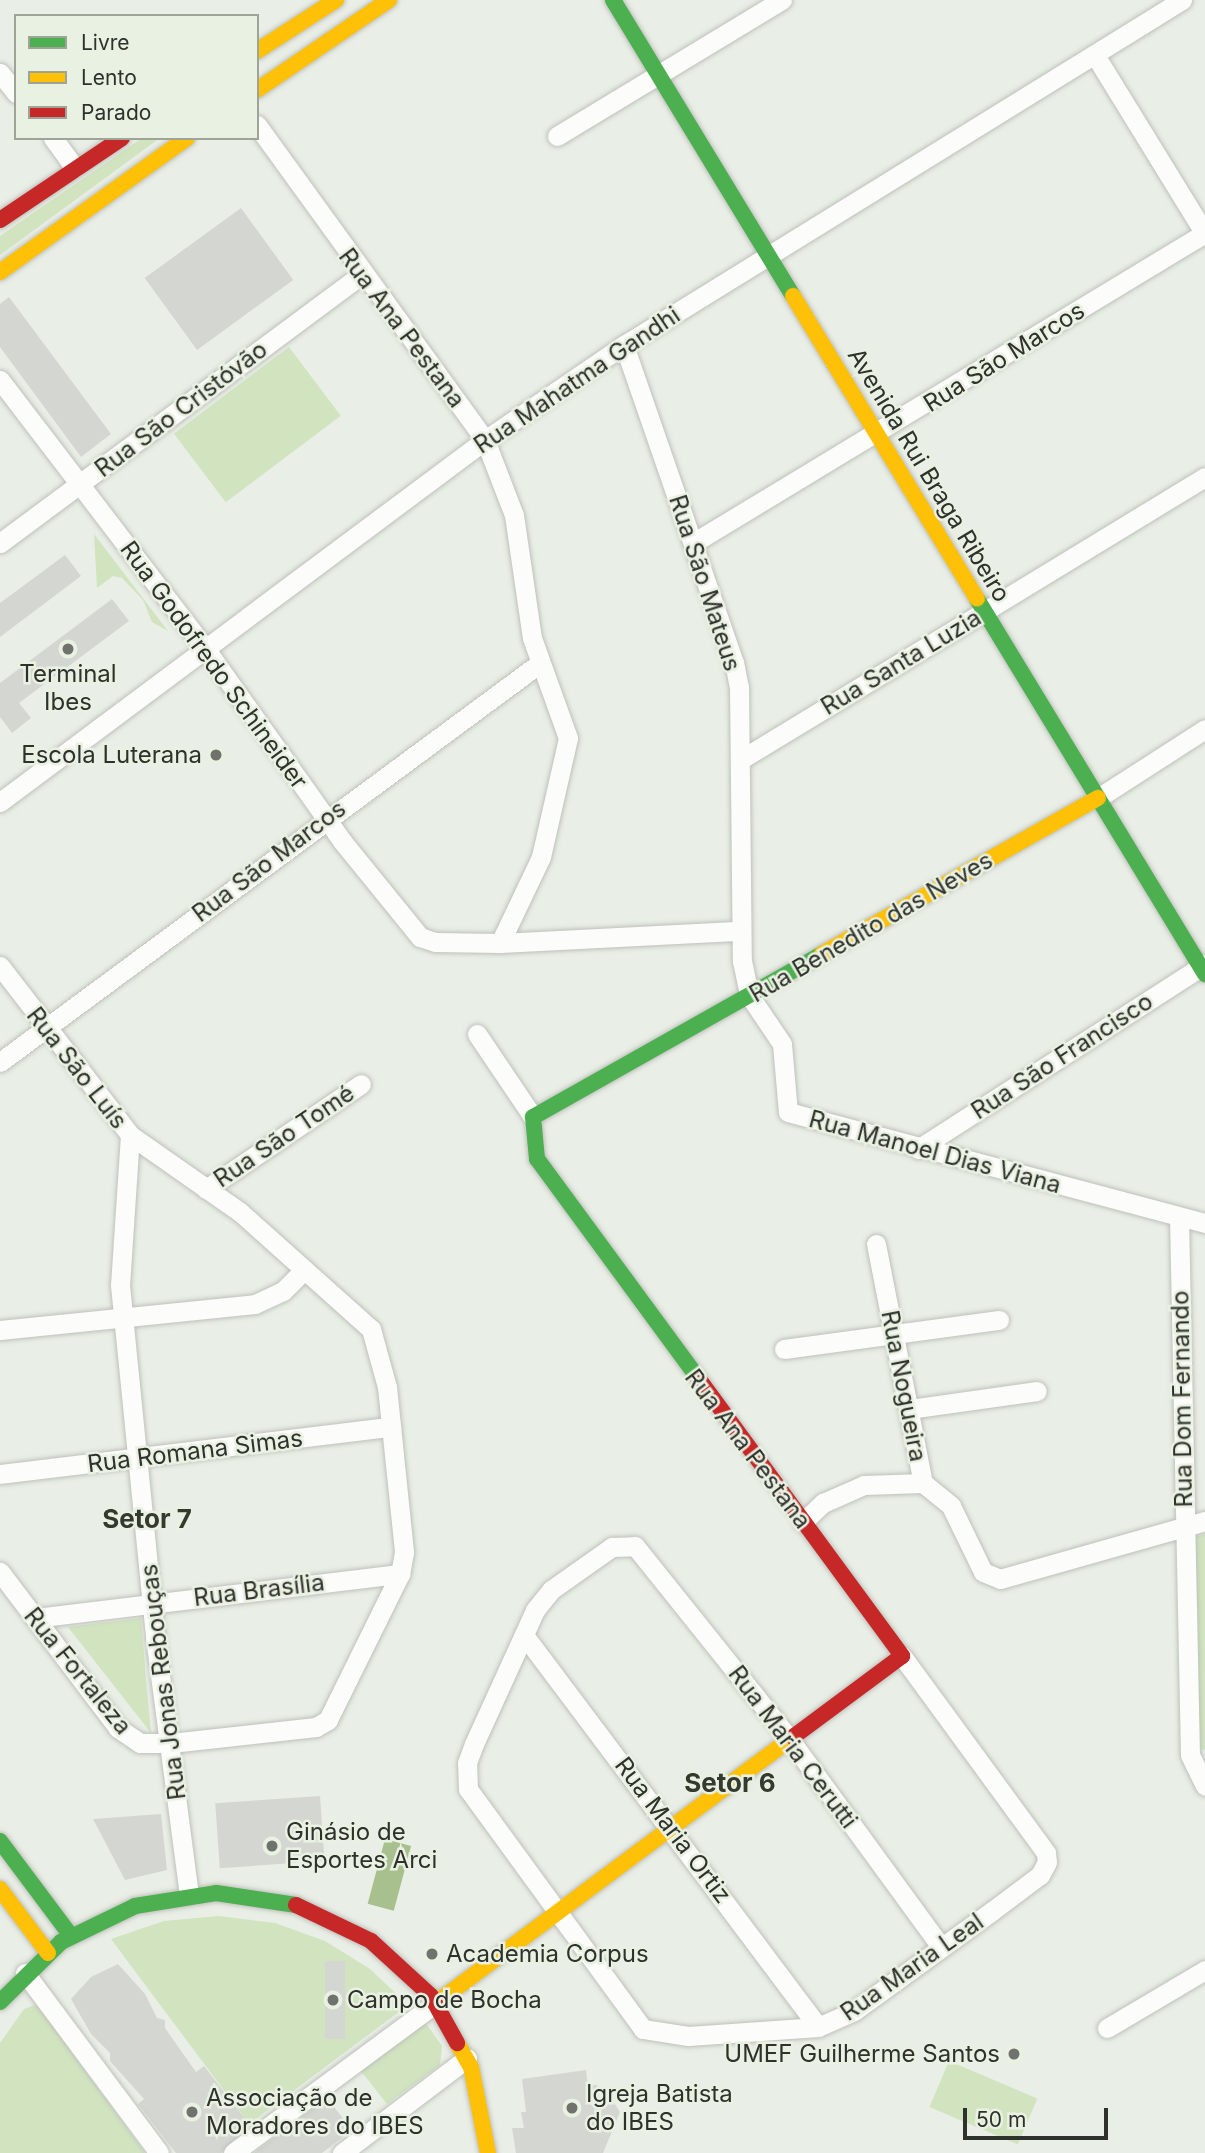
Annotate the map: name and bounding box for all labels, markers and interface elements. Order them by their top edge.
legend [14,14,259,140]
text: Livre [81,30,130,55]
text: Lento [81,65,137,90]
text: Parado [81,100,151,125]
street label: Rua Ana Pestana [333,243,471,413]
street label: Rua São Marcos [918,296,1090,418]
street label: Rua Mahatma Gandhi [469,300,685,460]
street label: Rua São Cristóvão [89,335,273,483]
street label: Avenida Rui Braga Ribeiro [842,343,1016,607]
street label: Rua São Mateus [663,491,747,675]
street label: Rua Godofredo Schineider [114,535,314,795]
street label: Rua Santa Luzia [816,603,986,721]
marker: Terminal Ibes [60,641,76,657]
place label: Terminal Ibes [19,660,117,716]
place label: Escola Luterana [21,741,202,769]
marker: Escola Luterana [208,747,224,763]
street label: Rua São Marcos [187,794,351,928]
street label: Rua Benedito das Neves [744,846,998,1008]
street label: Rua São Francisco [966,987,1158,1125]
street label: Rua São Luís [21,1002,133,1134]
street label: Rua São Tomé [208,1079,360,1193]
street label: Rua Manoel Dias Viana [806,1104,1064,1200]
street label: Rua Dom Fernando [1166,1290,1198,1508]
street label: Rua Nogueira [875,1308,933,1464]
street label: Rua Ana Pestana [679,1364,817,1534]
street label: Rua Romana Simas [86,1424,304,1478]
district label: Setor 7 [102,1503,192,1535]
street label: Rua Jonas Rebouças [134,1562,192,1802]
street label: Rua Brasília [192,1568,326,1612]
street label: Rua Fortaleza [18,1602,138,1740]
street label: Rua Maria Cerutti [722,1660,864,1834]
street label: Rua Maria Ortiz [609,1751,737,1909]
district label: Setor 6 [684,1767,776,1799]
place label: Ginásio de Esportes Arci [286,1818,437,1874]
marker: Ginásio de Esportes Arci [264,1838,280,1854]
street label: Rua Maria Leal [835,1907,989,2027]
place label: Academia Corpus [446,1940,649,1968]
marker: Academia Corpus [424,1946,440,1962]
place label: Campo de Bocha [347,1986,542,2014]
marker: Campo de Bocha [325,1992,341,2008]
place label: UMEF Guilherme Santos [724,2040,1000,2068]
marker: UMEF Guilherme Santos [1006,2046,1022,2062]
place label: Igreja Batista do IBES [586,2080,733,2136]
place label: Associação de Moradores do IBES [206,2084,424,2140]
scale bar [967,2094,1112,2138]
marker: Igreja Batista do IBES [564,2100,580,2116]
marker: Associação de Moradores do IBES [184,2104,200,2120]
text: 50 m [976,2107,1026,2132]

